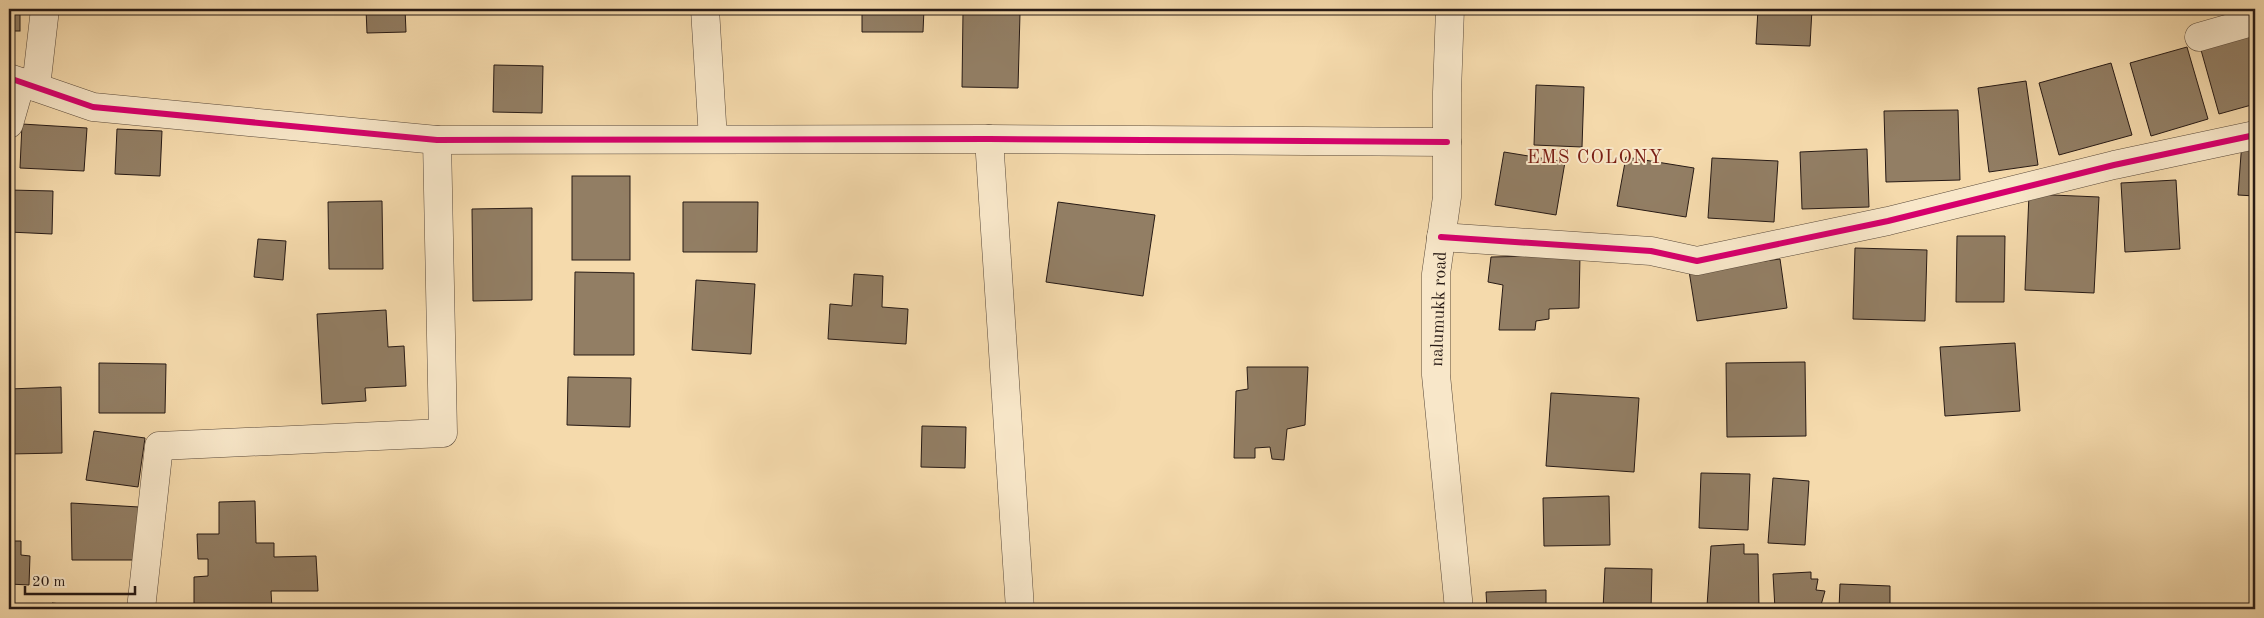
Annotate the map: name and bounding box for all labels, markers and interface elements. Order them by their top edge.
district label: EMS COLONY [1527,149,1663,168]
street label: nalumukk road [1428,251,1450,367]
scale bar [25,563,135,595]
text: 20 m [32,575,66,590]

